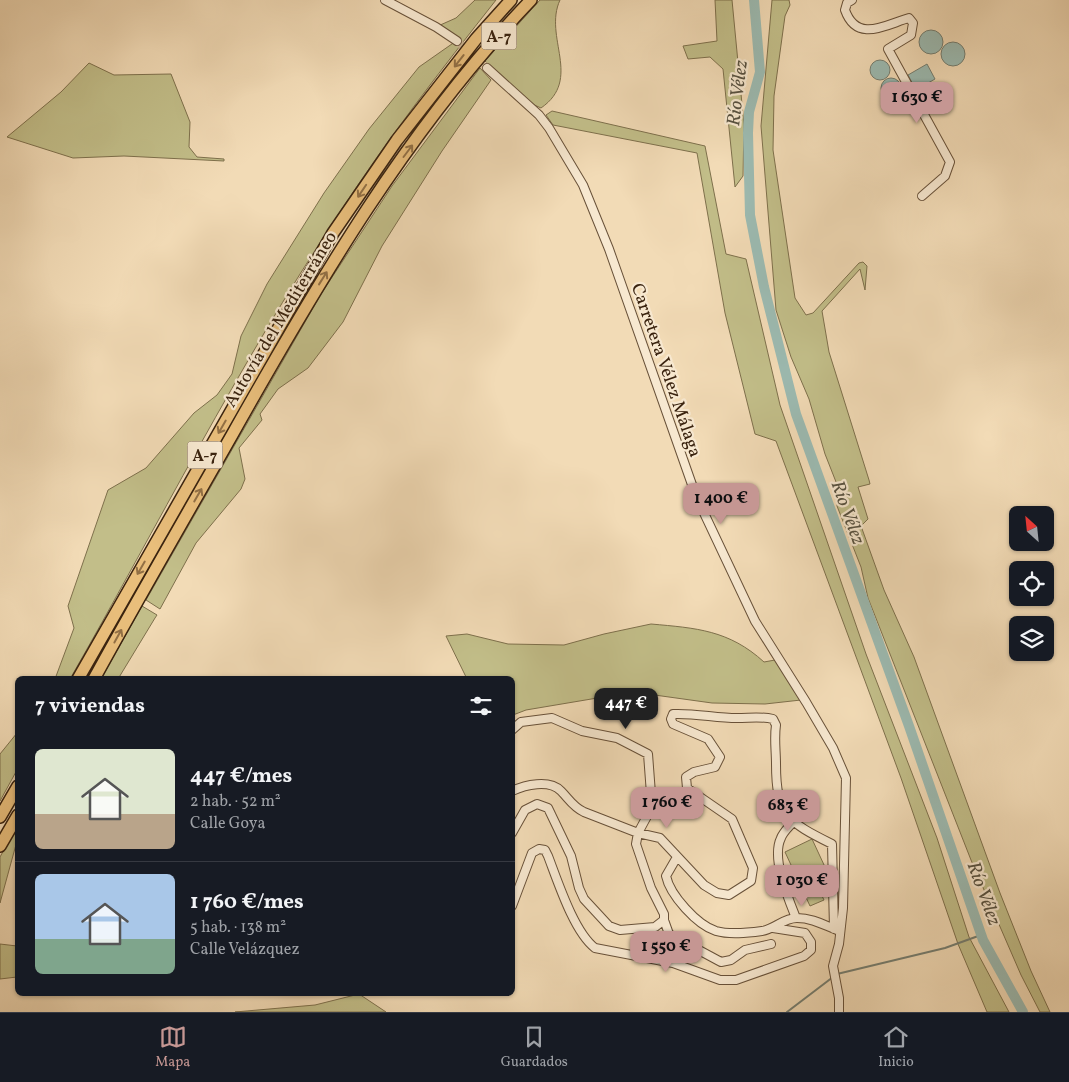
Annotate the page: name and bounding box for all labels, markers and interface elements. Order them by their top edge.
road number: A-7 [482,22,516,50]
one-way arrow [454,54,465,67]
water label: Río Vélez [721,58,755,128]
pin: 1 630 € [871,82,963,124]
text: 1 630 € [891,87,943,109]
one-way arrow [402,145,413,158]
one-way arrow [357,184,367,198]
street label: Autovía del Mediterráneo [219,227,344,412]
one-way arrow [318,272,328,286]
street label: Carretera Vélez Málaga [624,280,707,461]
one-way arrow [216,419,226,433]
road number: A-7 [188,442,222,468]
water label: Río Vélez [824,477,871,549]
pin: 1 400 € [675,482,767,525]
one-way arrow [194,488,203,503]
text: 1 400 € [694,488,748,510]
north arrow [1009,506,1054,551]
map controls [1009,506,1054,661]
one-way arrow [136,560,146,575]
button: locate [1009,561,1054,606]
button: layers [1009,616,1054,661]
one-way arrow [113,630,123,644]
pin: 447 € [591,688,661,730]
text: 7 viviendas [35,692,145,721]
icon: filters [467,692,495,720]
text: 447 € [605,693,647,715]
text: 447 €/mes [190,762,292,791]
icon: home [75,769,135,829]
pin: 1 760 € [621,786,713,829]
pin: 683 € [753,790,823,832]
text: 2 hab. · 52 m² [190,791,281,813]
text: 1 760 € [642,792,692,814]
text: 683 € [768,795,808,817]
text: Calle Goya [190,813,265,835]
water label: Río Vélez [960,858,1007,930]
pin: 1 030 € [756,864,848,907]
text: 1 030 € [776,870,828,892]
text: 1 760 €/mes [190,888,304,917]
icon: home [75,894,135,954]
text: 5 hab. · 138 m² [190,917,286,939]
pin: 1 550 € [620,930,712,973]
text: 1 550 € [641,936,691,958]
text: Calle Velázquez [190,939,299,961]
tab: Mapa [155,1023,190,1072]
tab: Guardados [501,1023,568,1072]
tab: Inicio [878,1023,914,1072]

